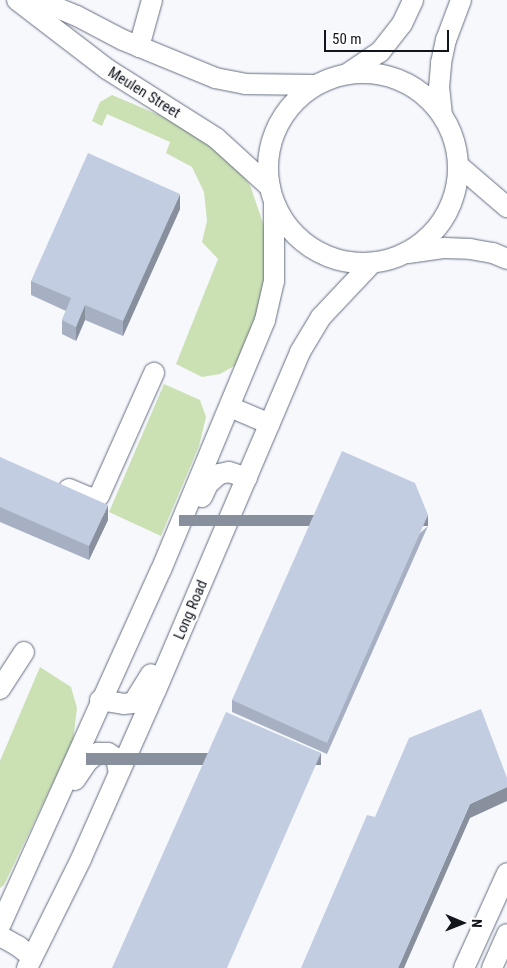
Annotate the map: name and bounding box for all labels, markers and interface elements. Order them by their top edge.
scale bar [327,20,452,52]
text: 50 m [332,30,362,48]
street label: Meulen Street [104,64,184,122]
street label: Long Road [170,578,212,642]
north arrow [437,898,487,948]
text: N [469,919,485,928]

